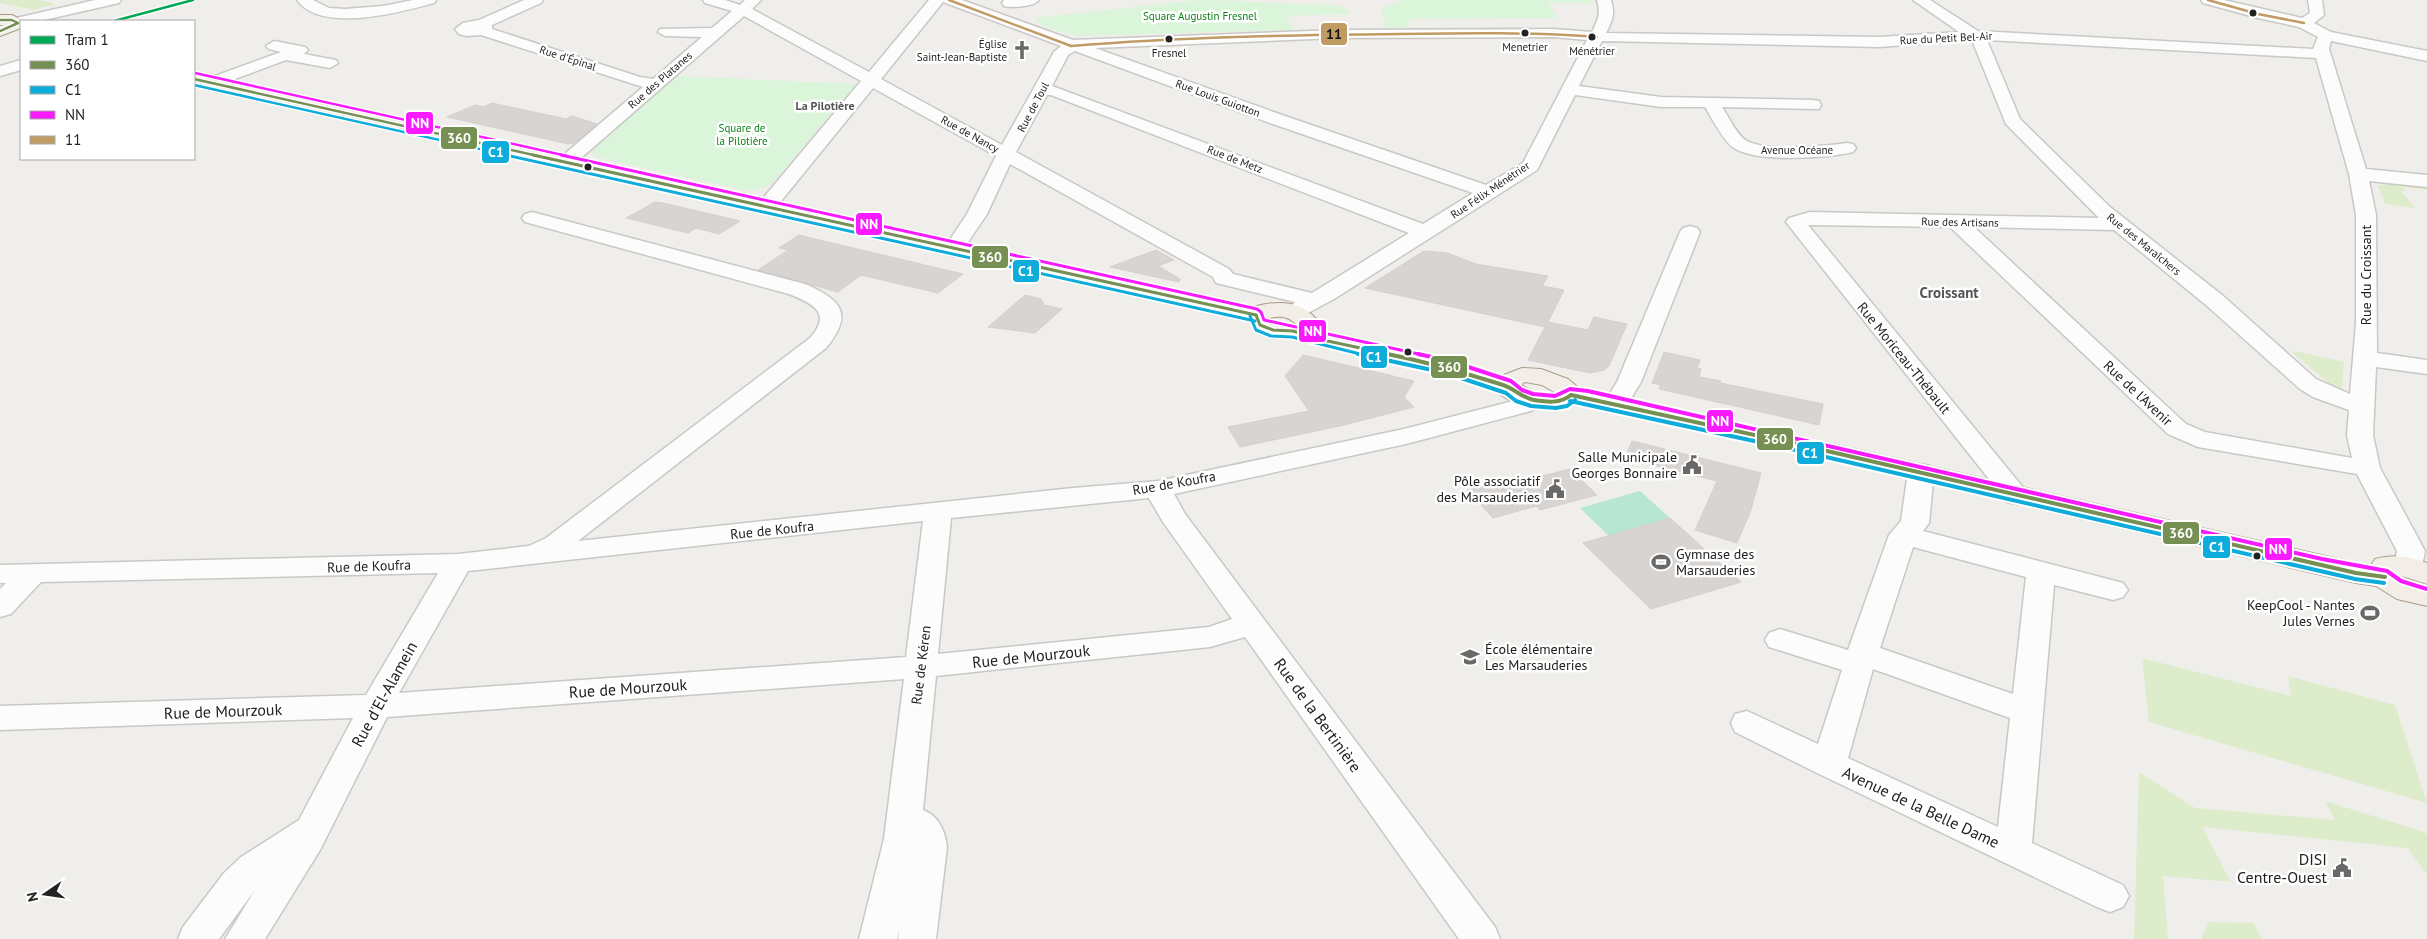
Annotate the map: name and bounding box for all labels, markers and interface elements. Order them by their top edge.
unlabelled marker [2248,8,2258,18]
park label: Square Augustin Fresnel [1143,9,1258,23]
legend [20,20,195,160]
line badge: 11 [1320,22,1348,46]
text: 11 [1326,25,1342,43]
marker: Menetrier [1520,28,1530,38]
street label: Rue du Petit Bel-Air [1899,29,1993,47]
text: Tram 1 [65,30,109,49]
marker: Ménétrier [1587,32,1597,42]
marker: Fresnel [1164,34,1174,44]
place label: Église Saint-Jean-Baptiste [917,37,1007,64]
church icon: Église Saint-Jean-Baptiste [1011,39,1033,61]
place label: Menetrier [1502,40,1548,54]
street label: Rue d'Épinal [538,42,599,74]
place label: Ménétrier [1569,44,1615,58]
place label: Fresnel [1152,46,1187,60]
street label: Rue des Platanes [625,48,695,112]
text: 360 [65,55,90,74]
street label: Rue Louis Guiotton [1174,76,1262,120]
street label: Rue de Toul [1014,79,1052,134]
text: C1 [65,80,82,99]
district label: La Pilotière [795,98,855,113]
text: NN [65,105,85,124]
line badge: NN [405,111,434,135]
street label: Rue de Nancy [939,112,1002,156]
text: NN [411,114,429,132]
park label: Square de la Pilotière [716,121,768,148]
line badge: 360 [440,126,478,150]
text: 360 [447,129,471,147]
text: 11 [65,130,81,149]
line badge: C1 [481,140,510,164]
street label: Rue de Metz [1205,142,1265,176]
text: C1 [488,143,504,161]
street label: Avenue Océane [1761,143,1833,157]
street label: Rue Félix Ménétrier [1448,158,1532,222]
unlabelled marker [583,162,593,172]
street label: Rue des Maraîchers [2104,210,2184,278]
line badge: NN [855,212,883,236]
street label: Rue des Artisans [1921,214,1999,230]
text: NN [860,215,878,233]
street label: Rue du Croissant [2357,225,2375,325]
line badge: 360 [971,245,1009,269]
text: 360 [978,248,1002,266]
line badge: C1 [1012,259,1040,283]
text: C1 [1018,262,1034,280]
district label: Croissant [1919,283,1979,302]
street label: Rue Moriceau-Thébault [1853,298,1955,418]
line badge: NN [1298,319,1327,343]
text: NN [1304,322,1322,340]
line badge: C1 [1360,345,1388,369]
unlabelled marker [1403,347,1413,357]
text: C1 [1366,348,1382,366]
line badge: 360 [1430,355,1468,379]
street label: Rue de l'Avenir [2100,356,2176,430]
text: 360 [1437,358,1461,376]
line badge: NN [1706,409,1734,433]
text: NN [1711,412,1729,430]
line badge: 360 [1756,427,1794,451]
text: 360 [1763,430,1787,448]
line badge: C1 [1796,441,1825,465]
text: C1 [1802,444,1818,462]
place label: Salle Municipale Georges Bonnaire [1571,448,1677,482]
public building icon: Salle Municipale Georges Bonnaire [1681,454,1703,476]
street label: Rue de Koufra [1131,467,1217,499]
place label: Pôle associatif des Marsauderies [1436,472,1541,506]
public building icon: Pôle associatif des Marsauderies [1544,478,1566,500]
street label: Rue de Koufra [729,517,815,543]
line badge: 360 [2162,521,2200,545]
text: 360 [2169,524,2193,542]
line badge: C1 [2202,535,2231,559]
line badge: NN [2264,537,2293,561]
text: C1 [2209,538,2225,556]
text: NN [2269,540,2287,558]
place label: Gymnase des Marsauderies [1676,545,1755,579]
sports icon: Gymnase des Marsauderies [1650,551,1672,573]
unlabelled marker [2252,551,2262,561]
street label: Rue de Koufra [327,556,411,576]
place label: KeepCool - Nantes Jules Vernes [2247,596,2355,630]
sports icon: KeepCool - Nantes Jules Vernes [2359,602,2381,624]
street label: Rue de Kéren [907,624,935,706]
street label: Rue d'El-Alamein [347,638,421,750]
street label: Rue de Mourzouk [971,640,1091,672]
place label: École élémentaire Les Marsauderies [1485,640,1593,674]
school or university icon: École élémentaire Les Marsauderies [1459,646,1481,668]
street label: Rue de la Bertinière [1270,654,1366,776]
street label: Rue de Mourzouk [568,674,688,702]
street label: Rue de Mourzouk [163,699,283,723]
street label: Avenue de la Belle Dame [1839,762,2003,852]
place label: DISI Centre-Ouest [2237,849,2328,887]
public building icon: DISI Centre-Ouest [2331,857,2353,879]
north arrow [20,869,70,919]
text: N [23,890,42,903]

